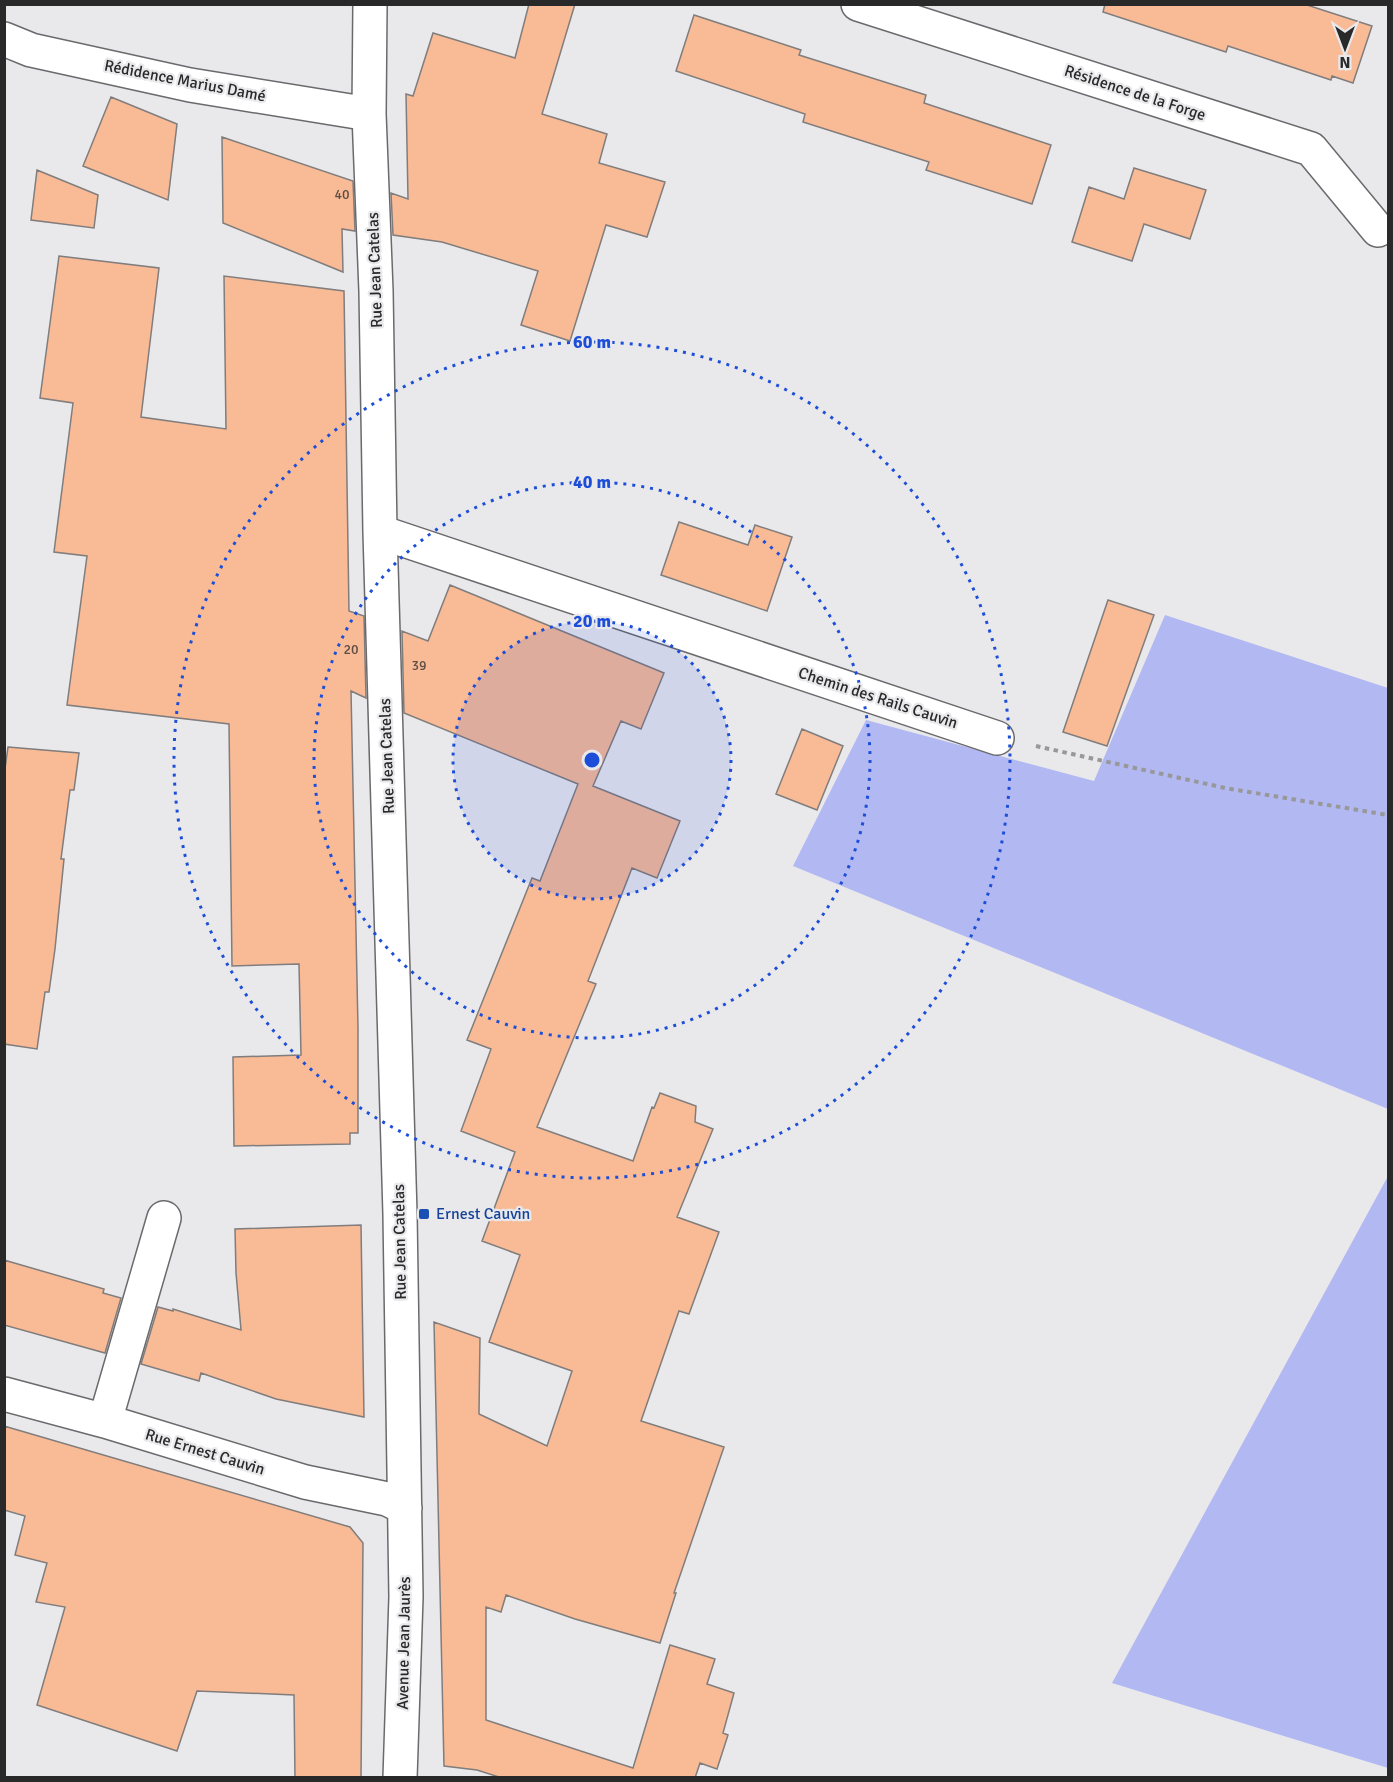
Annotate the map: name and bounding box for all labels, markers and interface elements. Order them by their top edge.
north arrow [1315,18,1375,78]
text: N [1339,52,1351,72]
street label: Rédidence Marius Damé [102,56,268,106]
street label: Résidence de la Forge [1062,61,1208,125]
house number: 40 [334,186,350,203]
street label: Rue Jean Catelas [363,212,387,328]
text: 60 m [573,331,611,353]
text: 40 m [573,471,611,493]
text: 20 m [573,610,611,632]
house number: 20 [343,641,359,658]
house number: 39 [411,657,427,674]
street label: Chemin des Rails Cauvin [796,663,960,733]
street label: Rue Jean Catelas [375,698,399,814]
centre of rings [582,750,602,770]
street label: Rue Jean Catelas [389,1184,411,1300]
place label: Ernest Cauvin [436,1204,530,1224]
marker: Ernest Cauvin [417,1207,431,1221]
street label: Rue Ernest Cauvin [143,1424,267,1480]
street label: Avenue Jean Jaurès [393,1576,415,1710]

